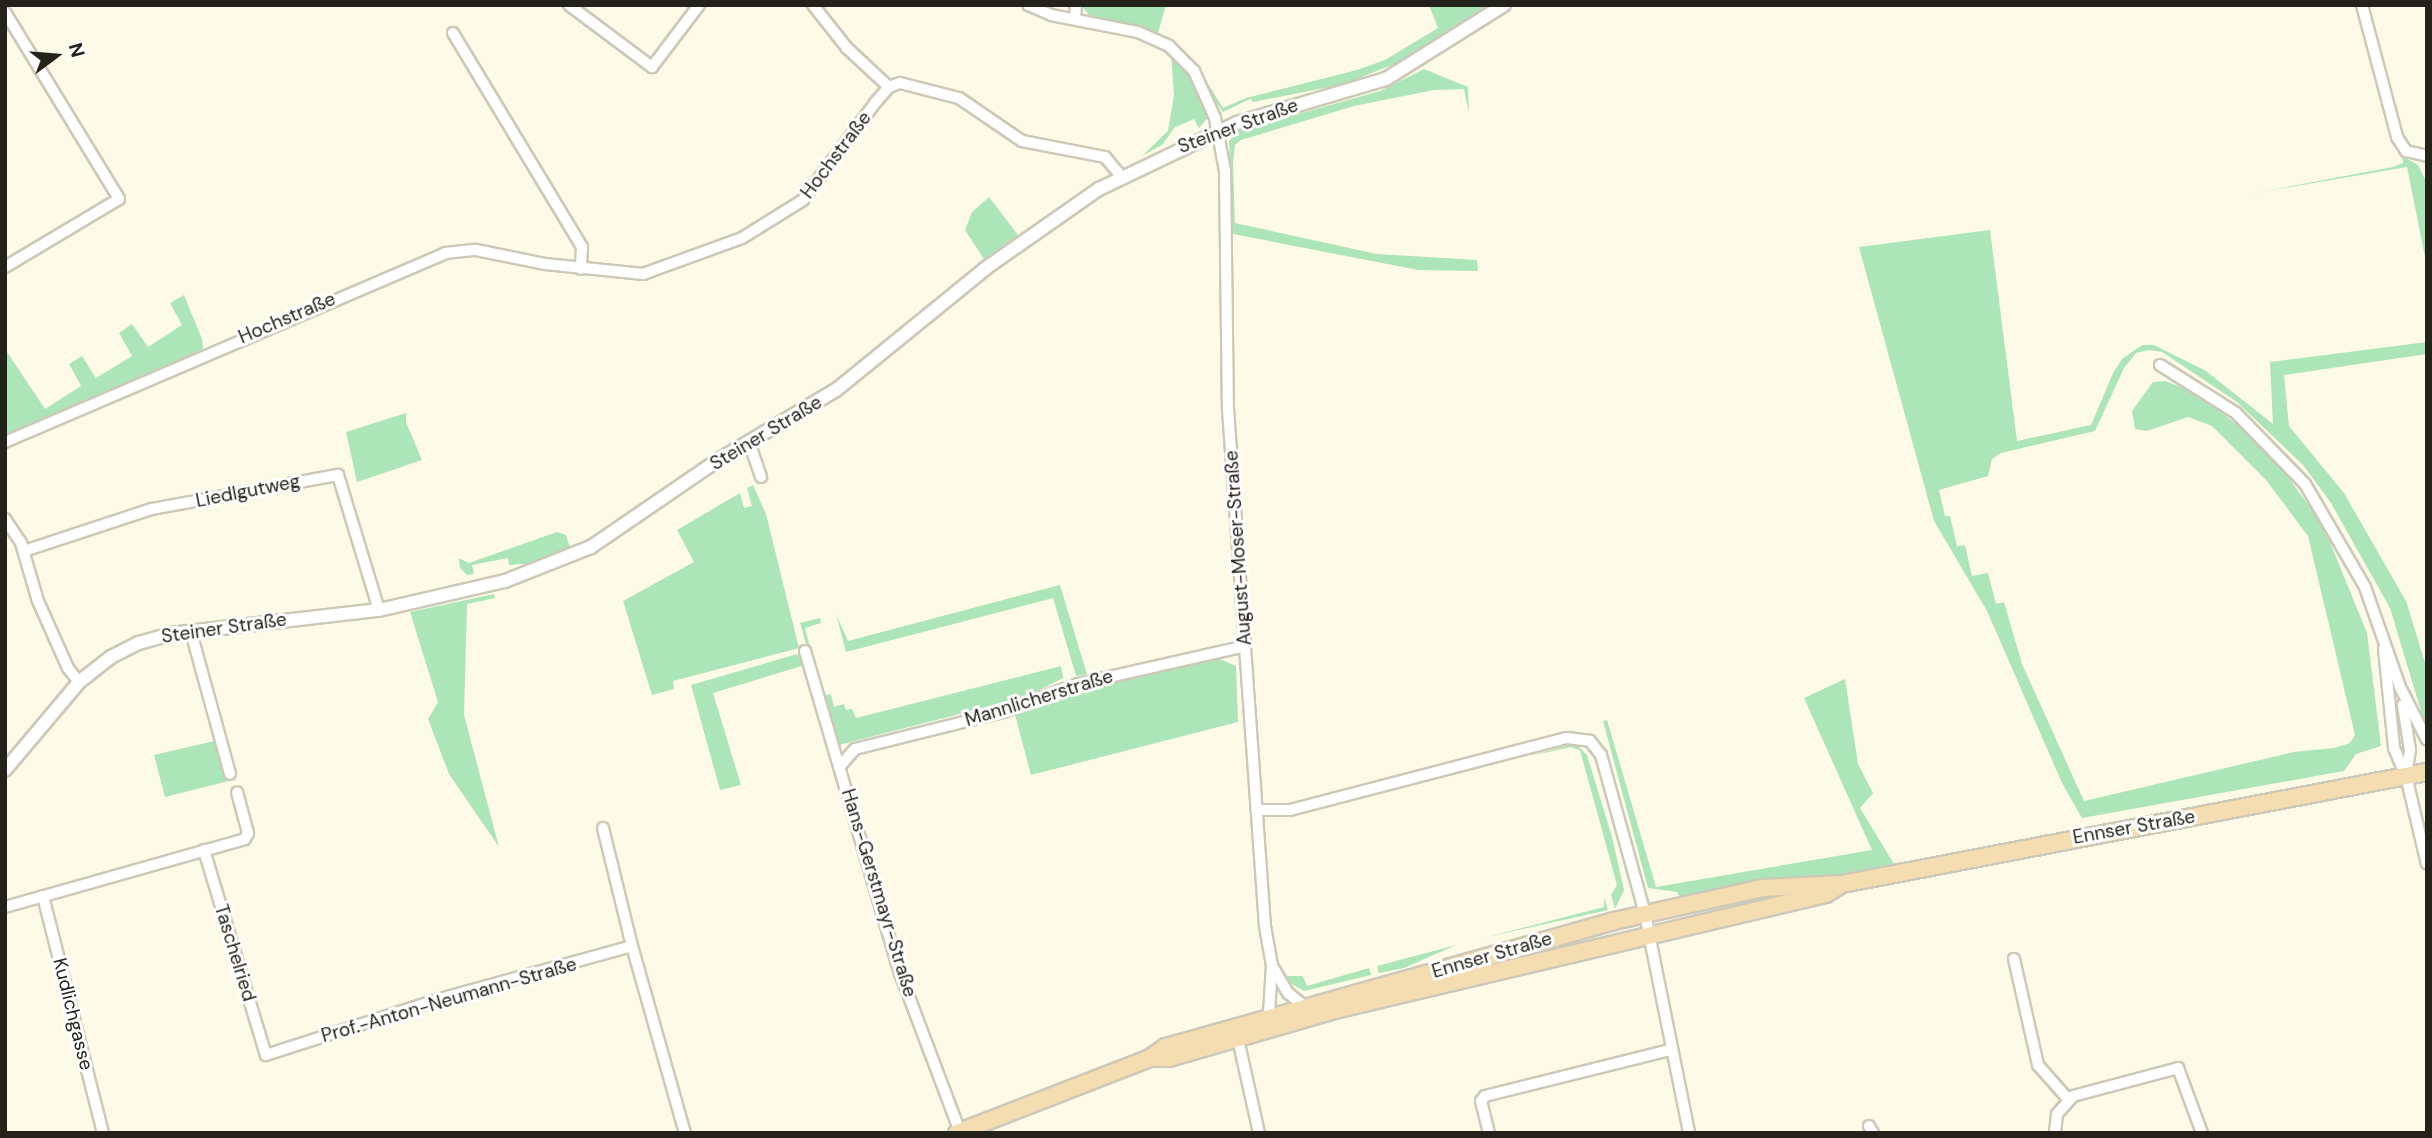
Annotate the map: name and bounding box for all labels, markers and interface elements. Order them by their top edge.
north arrow [21,21,91,91]
text: N [63,40,91,60]
street label: Steiner Straße [1175,94,1301,158]
street label: Hochstraße [796,107,876,203]
street label: Hochstraße [235,287,339,349]
street label: Steiner Straße [706,391,826,475]
street label: August-Moser-Straße [1220,450,1256,646]
street label: Liedlgutweg [194,470,302,512]
street label: Steiner Straße [160,608,288,648]
street label: Mannlicherstraße [962,665,1116,731]
street label: Hans-Gerstmayr-Straße [836,786,922,1000]
street label: Ennser Straße [2071,805,2197,849]
street label: Taschelried [209,902,261,1004]
street label: Ennser Straße [1429,927,1555,983]
street label: Prof.-Anton-Neumann-Straße [319,953,579,1047]
street label: Kudlichgasse [48,955,98,1073]

